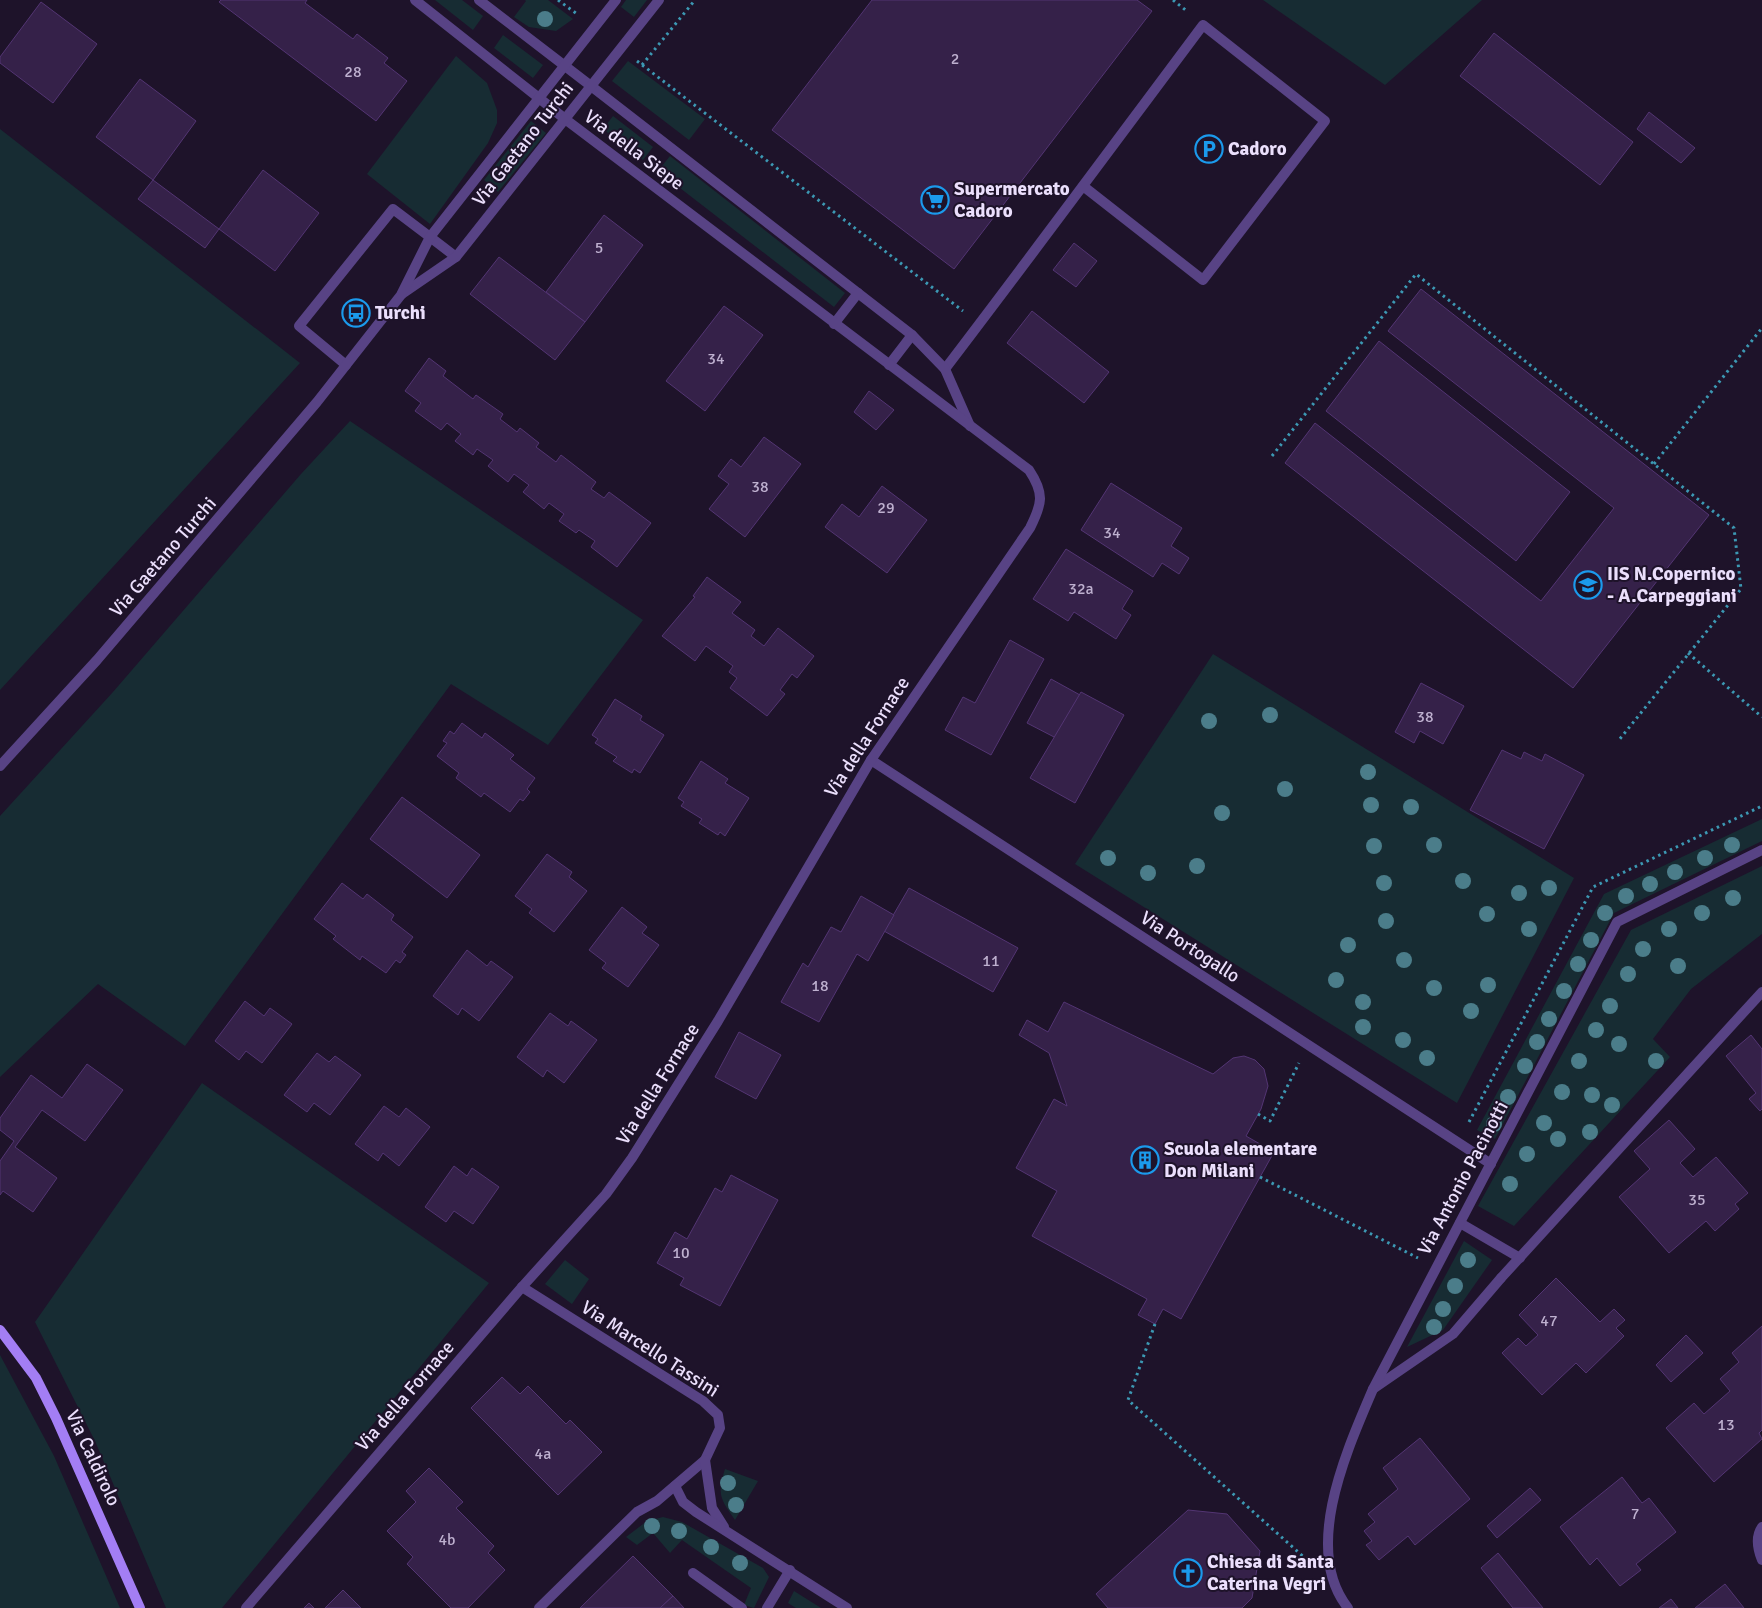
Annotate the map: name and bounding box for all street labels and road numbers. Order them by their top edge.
street label: Via Gaetano Turchi [467,77,579,211]
street label: Via della Siepe [579,105,689,195]
street label: Via Gaetano Turchi [104,492,222,622]
street label: Via della Fornace [819,672,915,802]
street label: Via Portogallo [1136,906,1244,988]
street label: Via della Fornace [611,1019,705,1149]
street label: Via Antonio Pacinotti [1412,1097,1514,1259]
street label: Via Marcello Tassini [577,1295,723,1403]
street label: Via della Fornace [350,1336,460,1456]
street label: Via Caldirolo [60,1406,126,1510]

